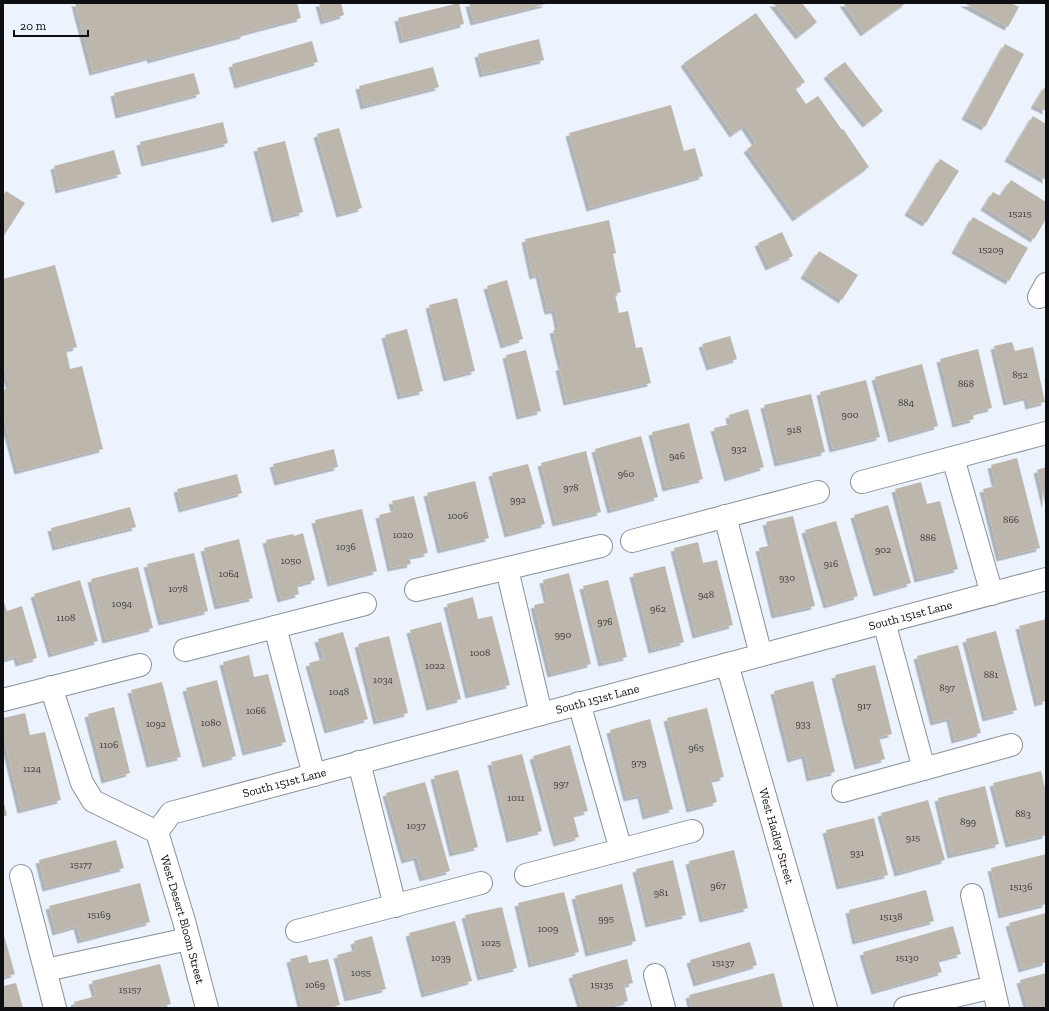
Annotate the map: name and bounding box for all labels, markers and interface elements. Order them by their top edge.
scale bar [14,12,88,38]
text: 20 m [20,19,47,33]
house number: 15215 [1008,208,1032,220]
house number: 15209 [978,244,1004,256]
house number: 852 [1012,369,1028,381]
house number: 868 [958,378,974,390]
house number: 884 [898,397,915,409]
house number: 900 [842,409,859,421]
house number: 918 [787,424,801,436]
house number: 932 [731,443,747,455]
house number: 946 [669,450,685,462]
house number: 960 [618,468,634,480]
house number: 978 [563,482,579,494]
house number: 992 [510,494,526,506]
house number: 1006 [448,510,468,522]
house number: 866 [1003,514,1019,526]
house number: 1020 [393,529,413,541]
house number: 886 [920,532,936,544]
house number: 1036 [336,541,356,553]
house number: 902 [875,544,891,556]
house number: 1050 [281,555,301,567]
house number: 916 [824,558,838,570]
house number: 1064 [219,568,240,580]
house number: 930 [779,572,795,584]
house number: 1078 [168,583,188,595]
house number: 948 [698,589,714,601]
street label: South 151st Lane [867,597,954,633]
house number: 1094 [112,598,133,610]
house number: 962 [650,603,666,615]
house number: 1108 [57,612,75,624]
house number: 976 [597,616,613,628]
house number: 990 [555,629,571,641]
house number: 1008 [470,647,490,659]
house number: 1022 [425,660,445,672]
house number: 881 [984,669,998,681]
house number: 1034 [373,674,394,686]
street label: South 151st Lane [554,681,641,717]
house number: 897 [939,682,955,694]
house number: 1048 [329,686,349,698]
house number: 917 [857,700,871,712]
house number: 1066 [246,705,266,717]
house number: 1080 [201,717,222,729]
house number: 1092 [146,718,166,730]
house number: 933 [795,718,811,730]
house number: 1106 [100,739,118,751]
house number: 965 [688,742,704,754]
house number: 979 [631,757,647,769]
house number: 1124 [23,763,42,775]
street label: South 151st Lane [241,765,328,801]
house number: 997 [553,778,569,790]
street label: West Hadley Street [756,787,797,886]
house number: 1011 [507,792,525,804]
house number: 883 [1015,808,1031,820]
house number: 899 [960,816,976,828]
house number: 1037 [406,820,426,832]
house number: 915 [906,832,920,844]
house number: 931 [850,847,864,859]
street label: West Desert Bloom Street [157,853,207,986]
house number: 15177 [70,859,92,871]
house number: 967 [710,880,726,892]
house number: 15136 [1009,881,1033,893]
house number: 981 [654,887,668,899]
house number: 15169 [87,909,111,921]
house number: 15138 [879,911,903,923]
house number: 995 [598,913,614,925]
house number: 1009 [538,923,558,935]
house number: 1025 [481,937,501,949]
house number: 1039 [431,952,451,964]
house number: 15130 [895,952,919,964]
house number: 15137 [712,957,734,969]
house number: 1055 [351,967,371,979]
house number: 1069 [305,979,325,991]
house number: 15135 [591,979,613,991]
house number: 15157 [119,984,142,996]

